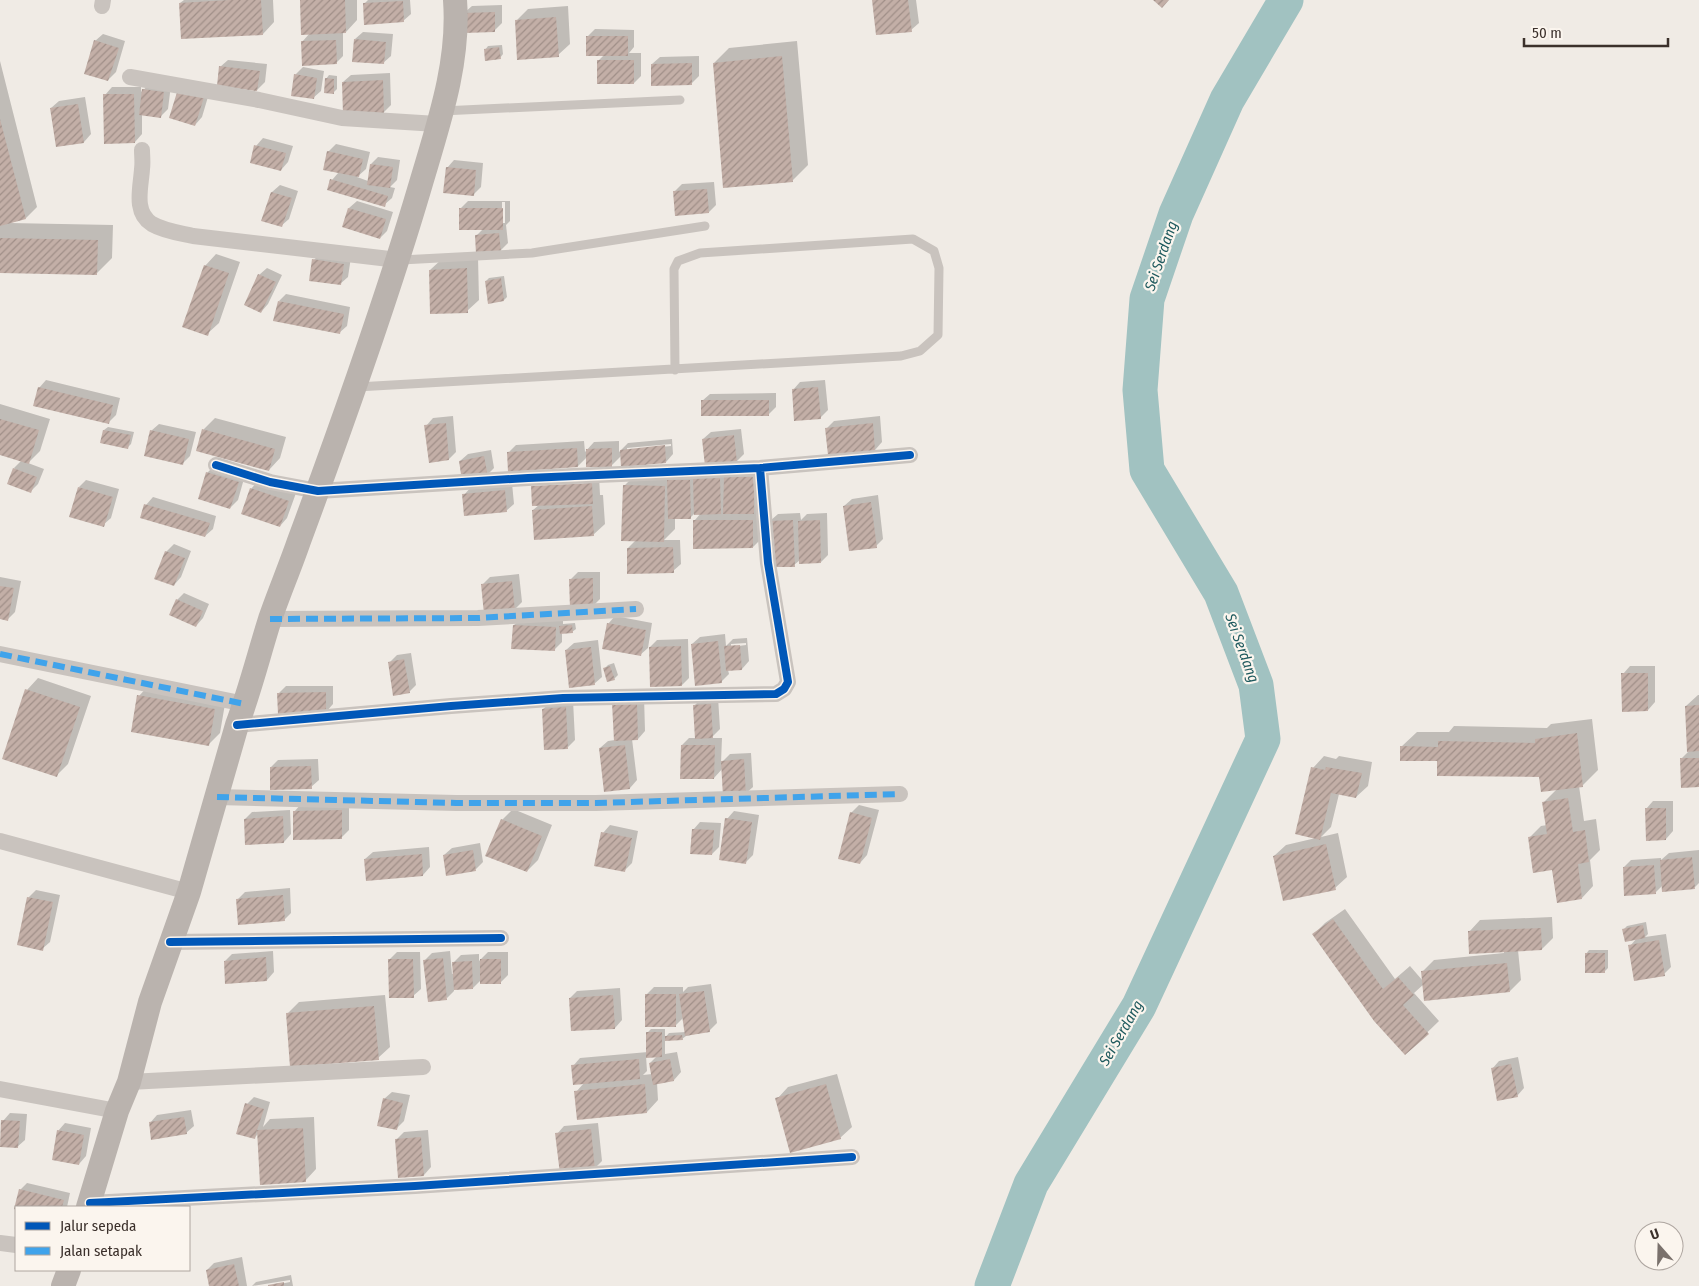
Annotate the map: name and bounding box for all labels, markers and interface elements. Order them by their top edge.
scale bar [1524,15,1668,47]
text: 50 m [1532,24,1562,42]
water label: Sei Serdang [1140,219,1181,294]
water label: Sei Serdang [1221,610,1263,685]
water label: Sei Serdang [1095,997,1147,1070]
legend [15,1206,190,1271]
text: Jalur sepeda [60,1217,136,1235]
north arrow [1634,1221,1684,1271]
text: U [1648,1225,1661,1244]
text: Jalan setapak [60,1242,142,1260]

